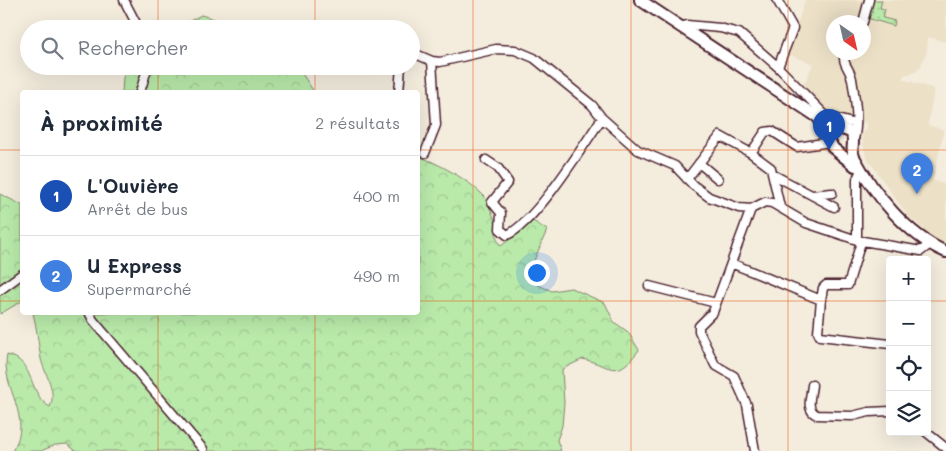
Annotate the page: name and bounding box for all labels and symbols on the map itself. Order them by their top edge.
north arrow [826,15,871,60]
pin: 1 [813,109,845,150]
pin: 2 [901,153,933,194]
your location [524,260,550,286]

